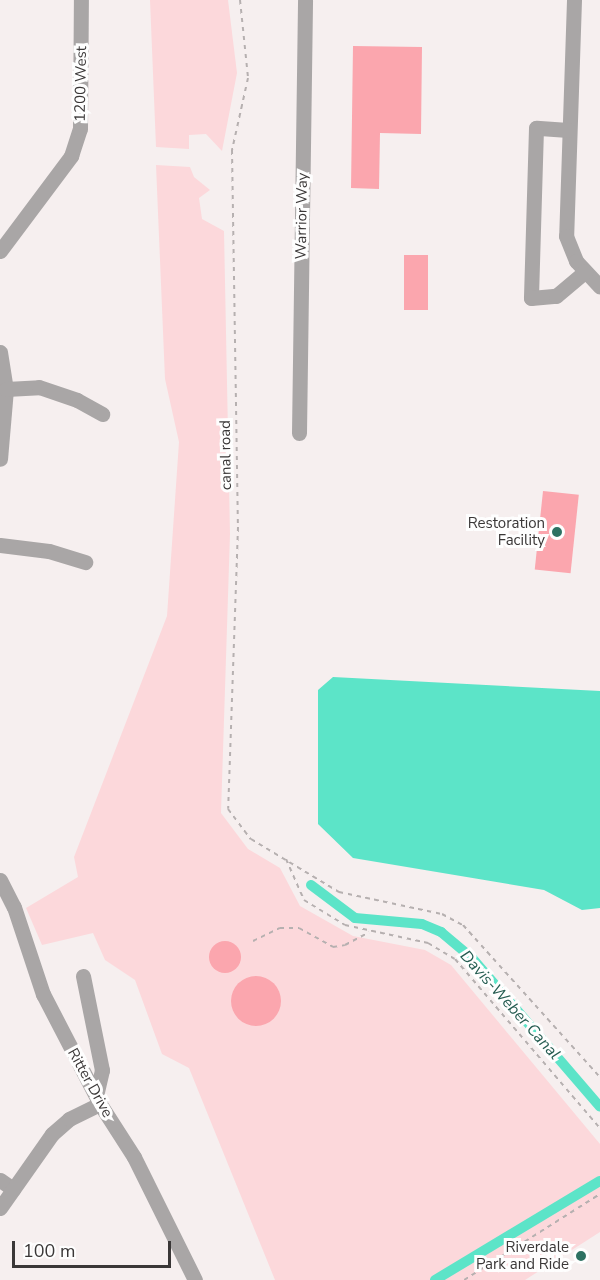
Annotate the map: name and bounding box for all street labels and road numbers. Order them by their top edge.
street label: 1200 West [71,46,91,122]
street label: Warrior Way [292,173,312,259]
street label: canal road [216,420,236,490]
street label: Ritter Drive [64,1045,116,1121]

